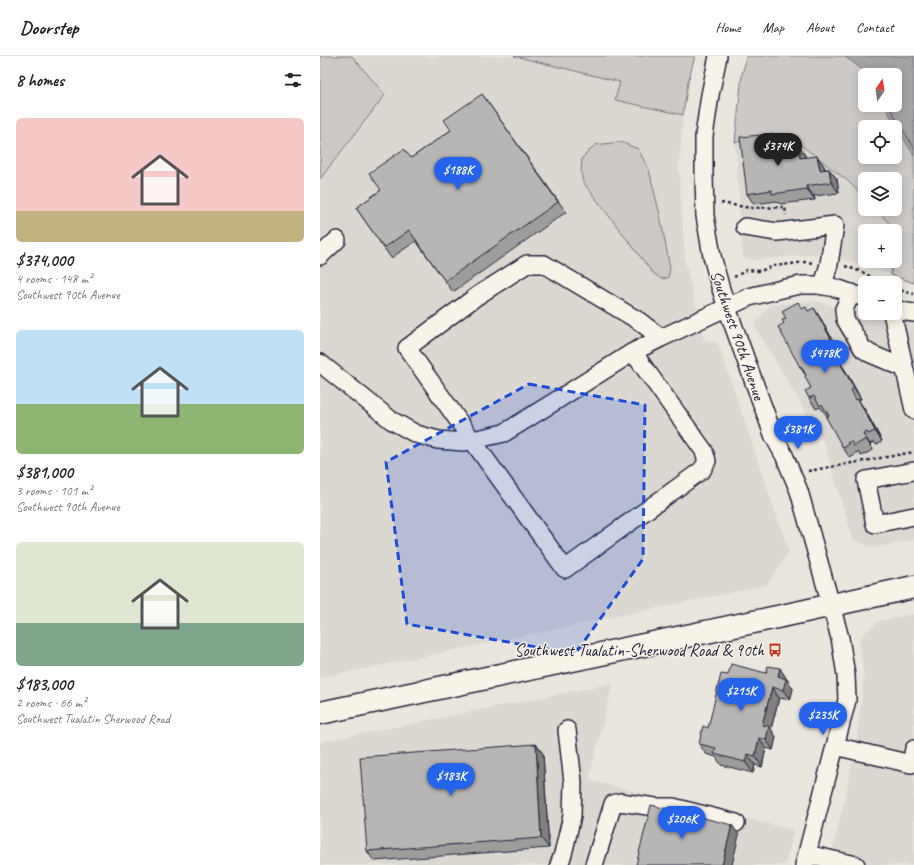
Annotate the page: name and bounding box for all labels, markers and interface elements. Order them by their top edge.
text: Doorstep [20,16,78,40]
text: Home [715,19,741,36]
text: Map [763,19,784,36]
text: About [806,19,834,36]
text: Contact [856,19,894,36]
north arrow [858,68,902,112]
map controls [858,68,902,320]
icon: filters [282,69,304,91]
text: 8 homes [16,70,64,91]
button: locate [858,120,902,164]
pin: $374K [750,133,806,167]
text: $374K [763,138,793,154]
icon: home [124,144,196,216]
pin: $188K [430,157,486,191]
text: $188K [443,162,473,178]
button: layers [858,172,902,216]
button: + [858,224,902,268]
text: $374,000 [16,250,73,271]
street label: Southwest 90th Avenue [706,268,770,404]
text: 4 rooms · 148 m² [16,271,92,287]
button: − [858,276,902,320]
text: Southwest 90th Avenue [16,287,120,303]
pin: $478K [797,340,853,374]
text: $478K [810,345,840,361]
icon: home [124,356,196,428]
pin: $381K [770,416,826,450]
text: $381K [783,421,813,437]
text: $381,000 [16,462,73,483]
text: 3 rooms · 101 m² [16,483,92,499]
text: Southwest 90th Avenue [16,499,120,515]
icon: home [124,568,196,640]
place label: Southwest Tualatin-Sherwood Road & 90th [514,640,765,661]
bus stop icon: Southwest Tualatin-Sherwood Road & 90th [767,642,783,658]
text: $183,000 [16,674,73,695]
pin: $215K [713,678,769,712]
text: $215K [726,683,756,699]
text: 2 rooms · 66 m² [16,695,86,711]
pin: $235K [795,702,851,736]
text: $235K [808,707,838,723]
text: Southwest Tualatin Sherwood Road [16,711,170,727]
pin: $183K [423,763,479,797]
text: $183K [436,768,466,784]
pin: $206K [654,806,710,840]
text: $206K [667,811,697,827]

